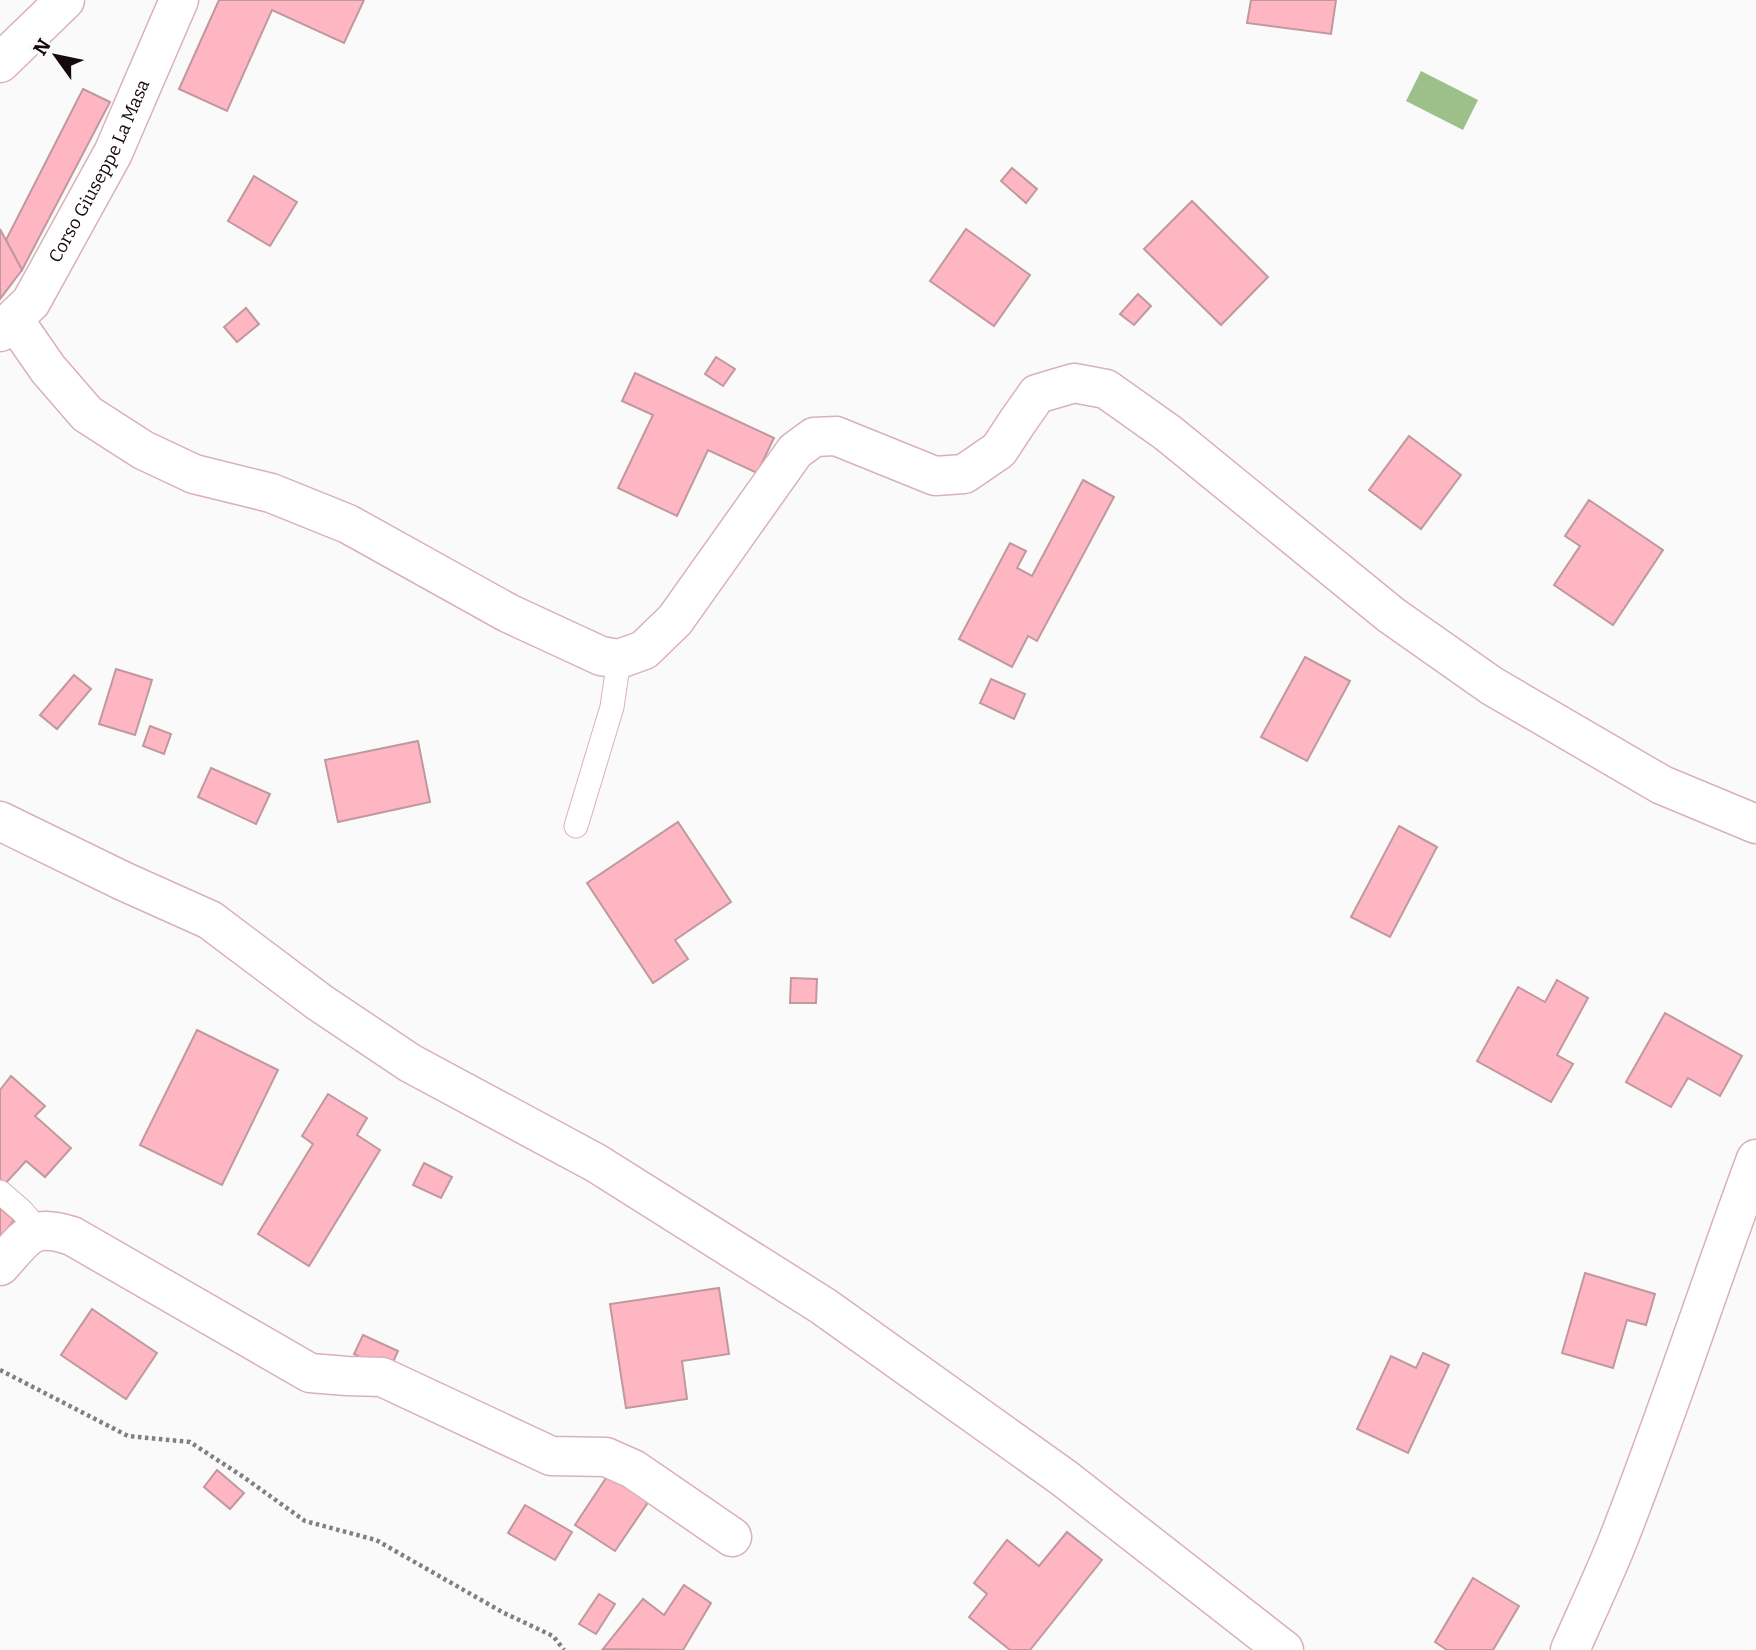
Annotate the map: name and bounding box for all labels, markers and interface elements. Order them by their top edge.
north arrow [21,21,91,91]
text: N [29,34,56,59]
street label: Corso Giuseppe La Masa [44,76,154,266]

